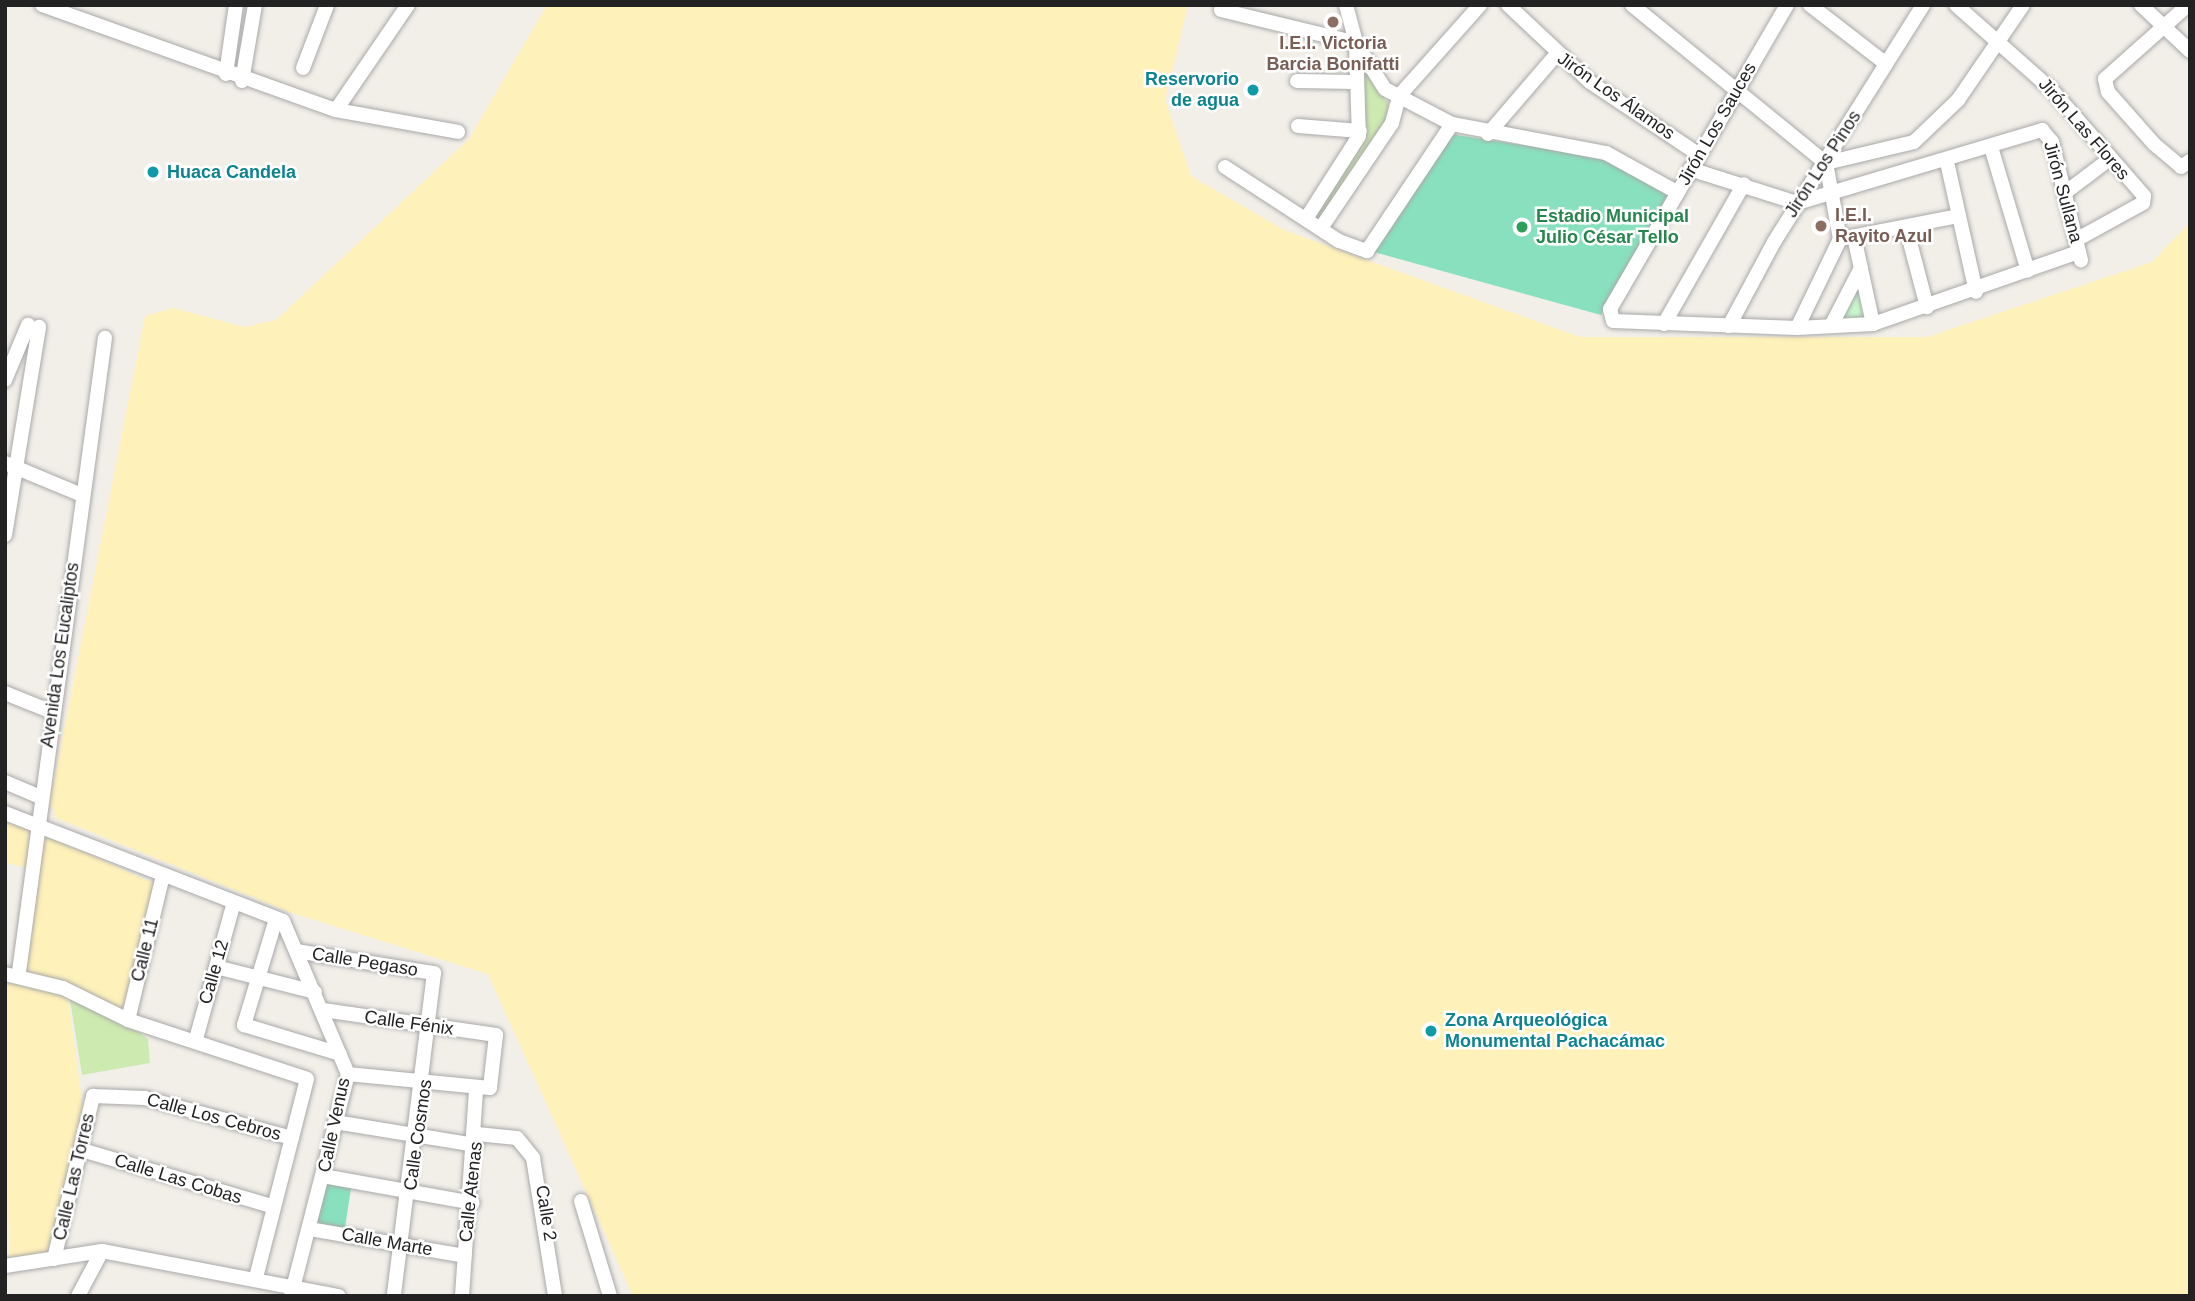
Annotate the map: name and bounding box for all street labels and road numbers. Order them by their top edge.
street label: Jirón Los Álamos [1553,48,1679,144]
street label: Jirón Los Sauces [1673,59,1761,189]
street label: Jirón Las Flores [2034,74,2134,184]
street label: Jirón Los Pinos [1780,107,1866,221]
street label: Jirón Sullana [2039,139,2087,245]
street label: Avenida Los Eucaliptos [36,561,84,749]
street label: Calle 11 [127,916,163,984]
street label: Calle 12 [195,937,233,1007]
street label: Calle Pegaso [310,943,420,981]
street label: Calle Fénix [363,1006,455,1040]
street label: Calle Venus [313,1076,355,1174]
street label: Calle Cosmos [400,1078,436,1192]
street label: Calle Los Cebros [145,1089,283,1145]
street label: Calle Las Torres [49,1111,99,1243]
street label: Calle Atenas [455,1140,487,1244]
street label: Calle Las Cobas [112,1149,244,1209]
street label: Calle 2 [531,1184,561,1242]
street label: Calle Marte [340,1223,434,1261]

